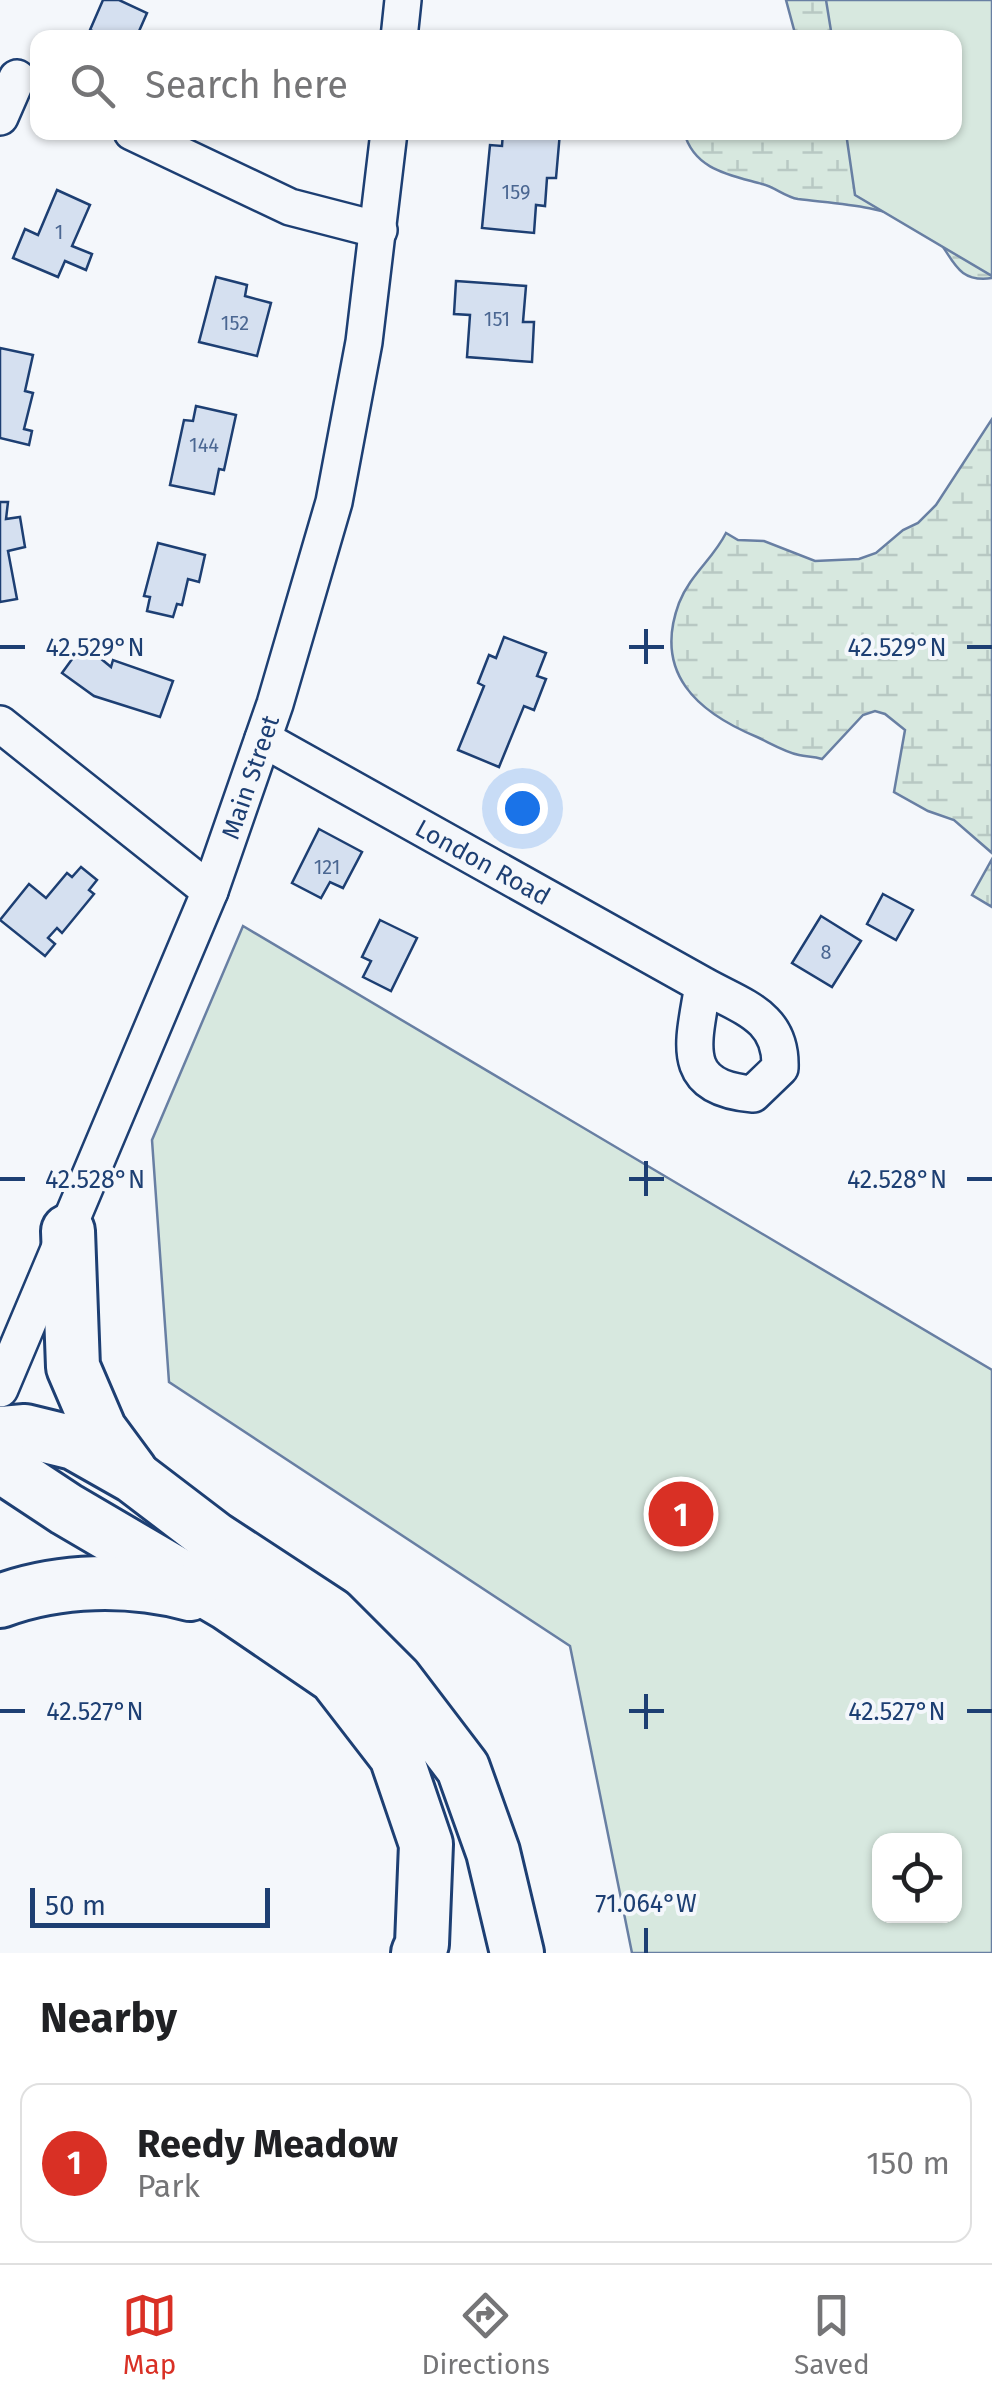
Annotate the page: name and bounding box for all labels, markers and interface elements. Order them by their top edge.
search box [30,30,962,140]
icon: search [65,58,120,113]
text: Search here [145,62,348,108]
house number: 159 [502,180,530,204]
house number: 1 [55,220,63,244]
house number: 151 [484,307,510,331]
house number: 152 [221,311,249,335]
house number: 144 [189,433,219,457]
text: 42.529°N [45,633,145,663]
text: 42.529°N [847,633,947,663]
street label: Main Street [216,710,286,843]
your location [497,783,548,834]
street label: London Road [410,814,555,912]
house number: 121 [314,855,340,879]
house number: 8 [820,940,832,964]
text: 42.528°N [45,1165,145,1195]
text: 42.528°N [847,1165,947,1195]
pin: 1 [648,1476,714,1552]
text: 42.527°N [46,1697,144,1727]
text: 42.527°N [848,1697,946,1727]
map controls [872,1833,962,1923]
button: locate [872,1833,962,1923]
scale bar [30,1883,270,1928]
text: 50 m [45,1889,106,1922]
text: 71.064°W [595,1889,697,1919]
text: Nearby [40,1993,177,2043]
text: Reedy Meadow [137,2121,398,2167]
text: 1 [67,2144,82,2182]
text: 150 m [866,2144,950,2182]
text: Park [137,2167,200,2205]
tab: Map [122,2288,177,2381]
tab: Directions [421,2288,550,2381]
tab: Saved [794,2288,870,2381]

